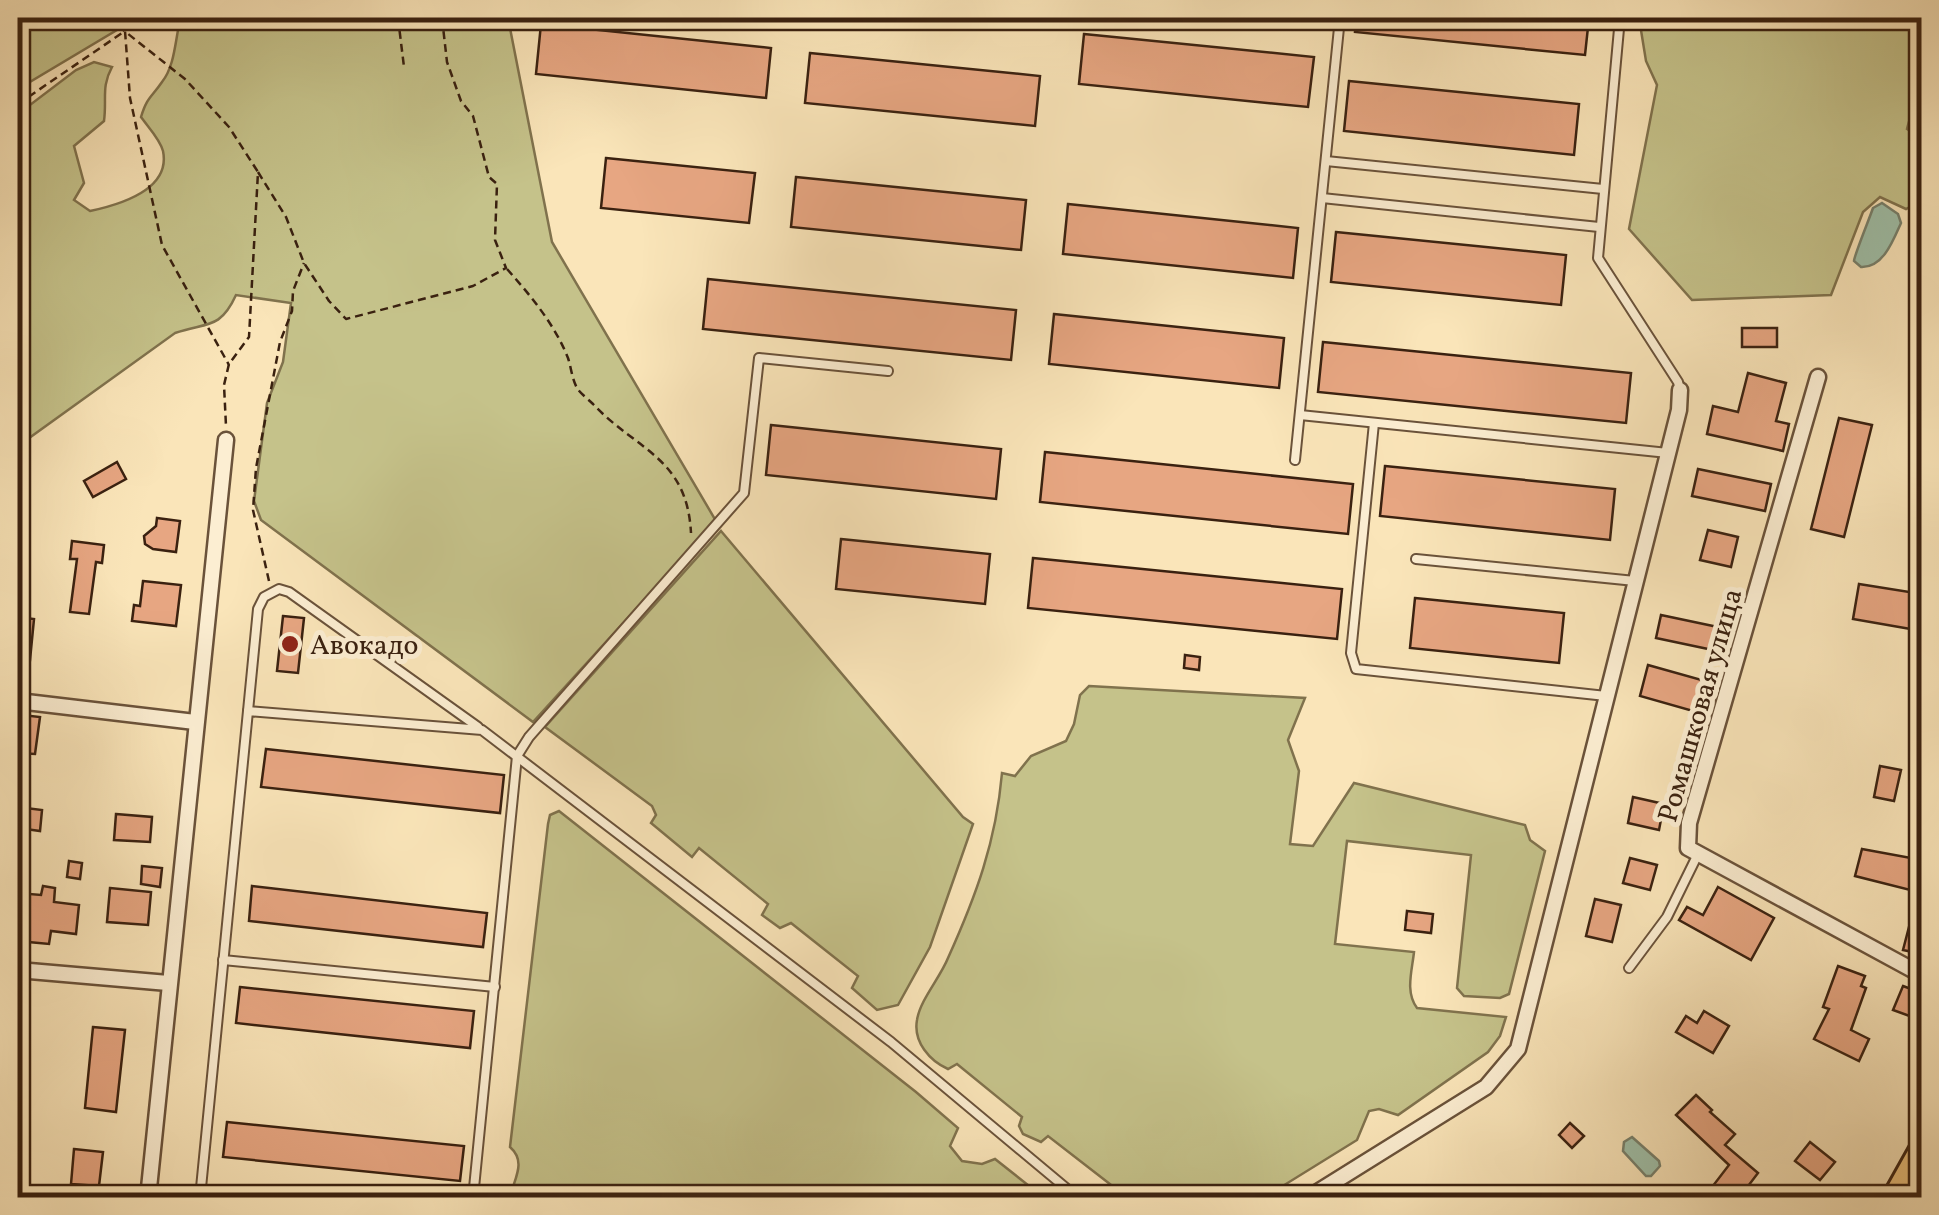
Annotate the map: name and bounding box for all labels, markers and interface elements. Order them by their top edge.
street label: Ромашковая улица [1649,584,1753,827]
place label: Авокадо [310,627,418,666]
marker: Авокадо [279,633,301,655]

